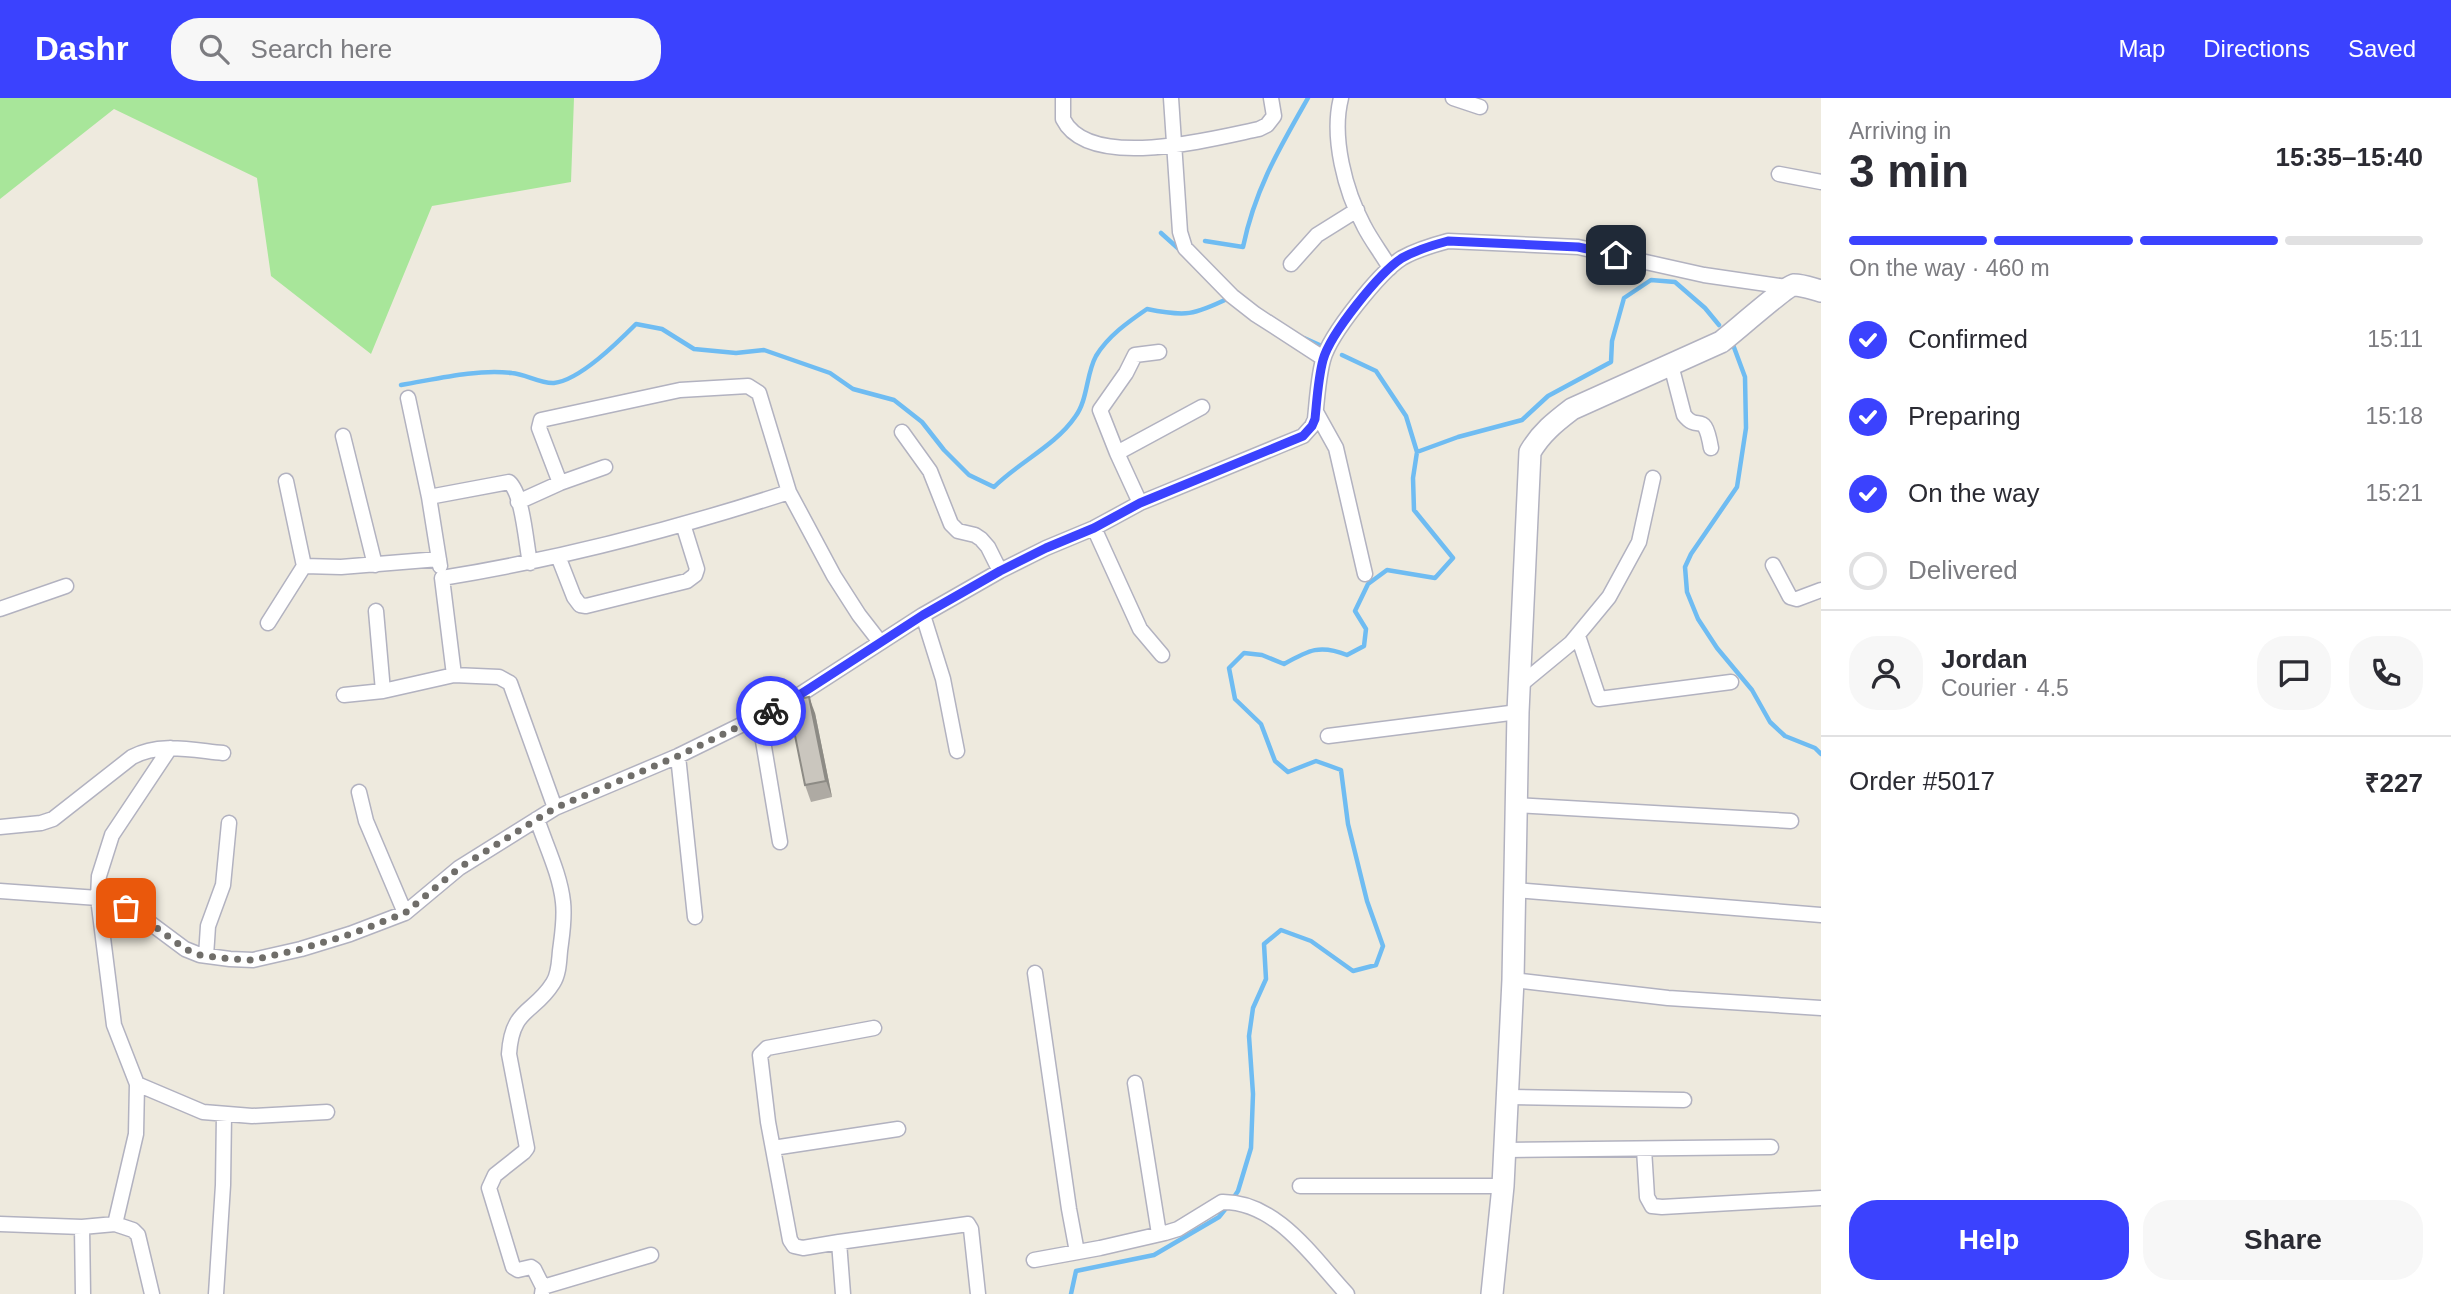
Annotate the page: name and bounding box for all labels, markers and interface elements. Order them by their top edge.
search box [171,18,661,81]
text: Dashr [35,30,129,67]
icon: search [195,30,233,68]
text: Search here [251,34,392,64]
text: Map [2119,35,2165,62]
text: Directions [2203,35,2310,62]
text: Saved [2348,35,2416,62]
text: Arriving in [1849,118,1951,144]
text: 15:35–15:40 [2276,142,2423,172]
text: 3 min [1849,145,1969,197]
pin [1586,225,1646,285]
icon: home [1597,236,1635,274]
text: On the way · 460 m [1849,255,2050,281]
icon: check [1849,321,1887,359]
text: Confirmed [1908,324,2028,354]
text: 15:11 [2367,326,2423,352]
icon: check [1849,398,1887,436]
text: Preparing [1908,401,2021,431]
text: 15:18 [2365,403,2423,429]
icon: check [1849,475,1887,513]
text: On the way [1908,478,2040,508]
text: 15:21 [2365,480,2423,506]
text: Delivered [1908,555,2018,585]
button: person [1849,636,1923,710]
button: chat [2257,636,2331,710]
button: phone [2349,636,2423,710]
text: Jordan [1941,644,2028,674]
text: Courier · 4.5 [1941,675,2069,701]
courier [736,676,806,746]
icon: bike [752,692,790,730]
text: Order #5017 [1849,766,1995,796]
text: ₹227 [2365,768,2423,798]
pin [96,878,156,938]
icon: bag [107,889,145,927]
button: Help [1849,1200,2129,1280]
button: Share [2143,1200,2423,1280]

